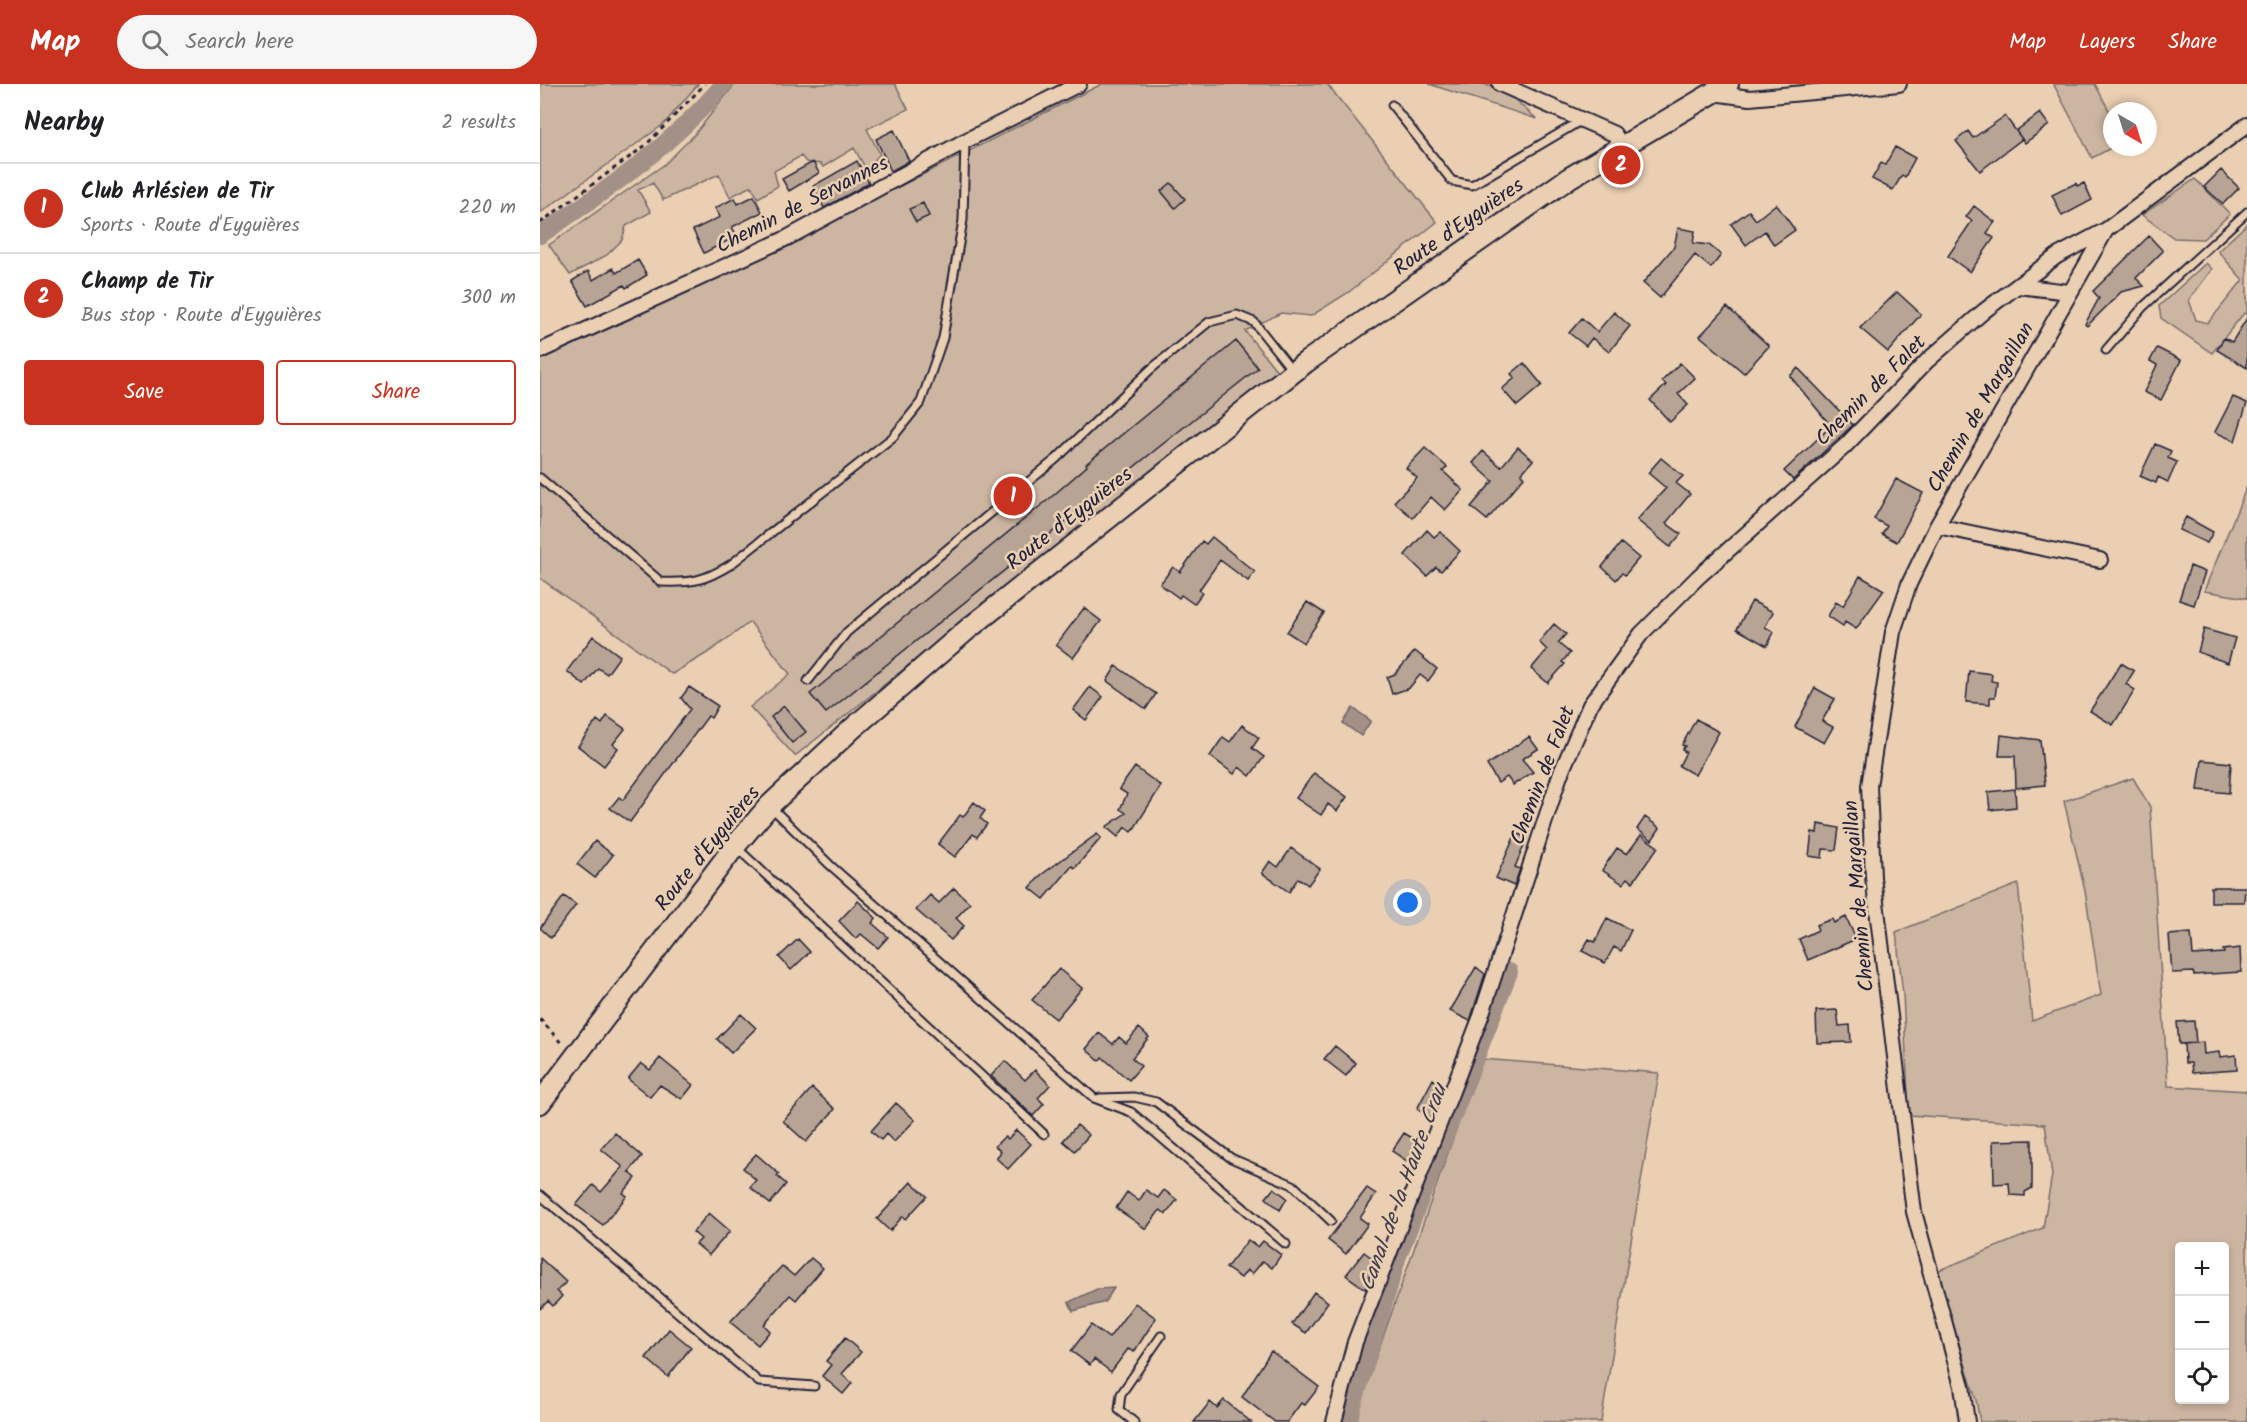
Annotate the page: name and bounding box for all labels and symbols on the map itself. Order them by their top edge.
north arrow [2103,102,2157,156]
pin: 2 [1602,142,1640,188]
street label: Chemin de Servannes [711,147,895,263]
street label: Route d'Eyguières [1387,170,1531,285]
street label: Chemin de Margaillan [1919,316,2044,499]
street label: Chemin de Falet [1808,327,1935,455]
street label: Route d'Eyguières [999,459,1140,579]
pin: 1 [994,474,1032,518]
street label: Chemin de Falet [1502,700,1585,850]
street label: Route d'Eyguières [647,779,769,919]
street label: Chemin de Margaillan [1835,799,1884,993]
your location [1393,888,1422,917]
water label: Canal de la Haute Crau [1351,1077,1459,1296]

